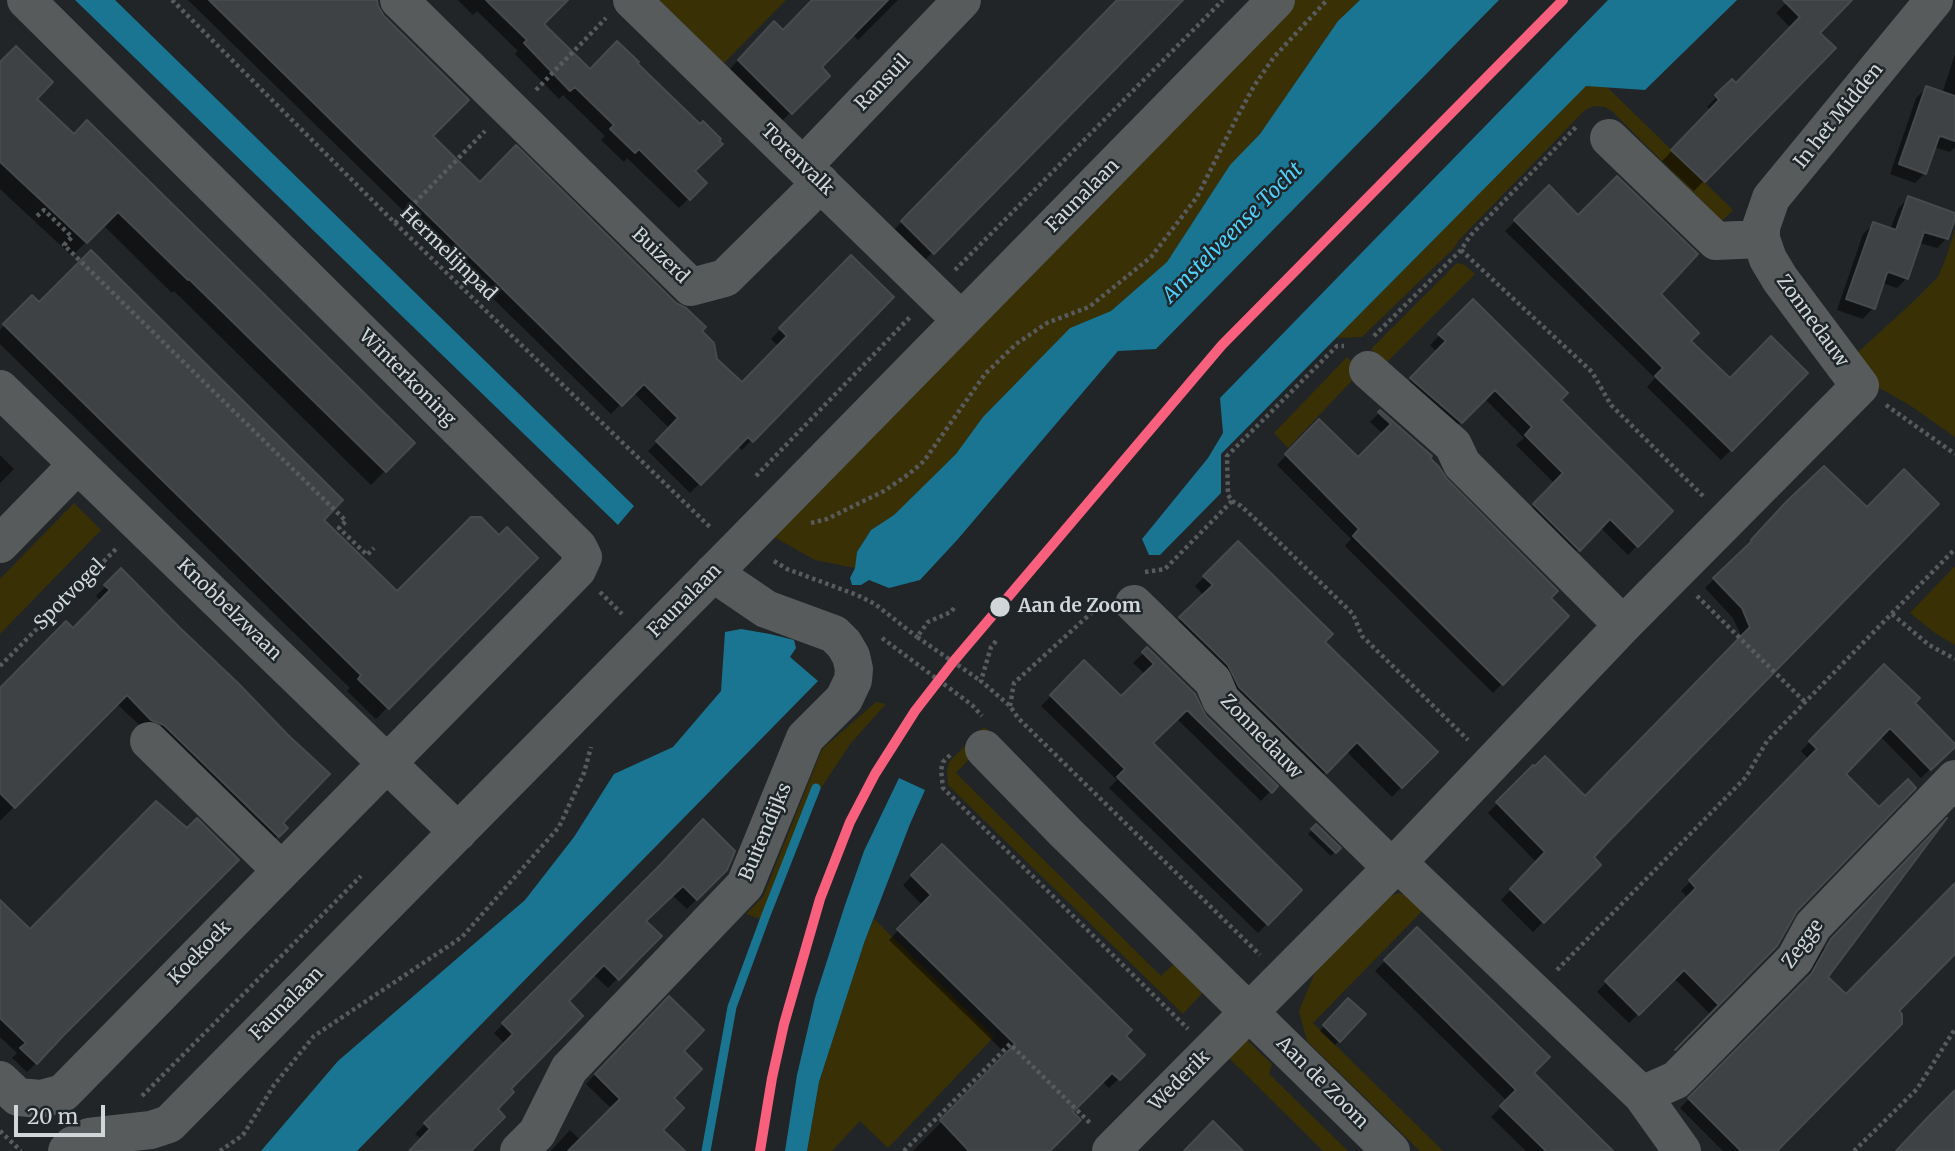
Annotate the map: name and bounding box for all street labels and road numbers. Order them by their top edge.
street label: Ransuil [851,50,915,116]
street label: In het Midden [1790,59,1888,173]
street label: Torenvalk [756,120,838,200]
street label: Faunalaan [1042,155,1124,237]
street label: Hermelijnpad [395,202,501,306]
street label: Buizerd [627,223,693,289]
street label: Zonnedauw [1771,271,1853,371]
street label: Winterkoning [354,325,460,431]
street label: Spotvogel [30,555,110,635]
street label: Knobbelzwaan [172,555,286,665]
street label: Faunalaan [644,560,726,642]
street label: Zonnedauw [1215,690,1307,784]
street label: Buitendijks [735,780,797,884]
street label: Zegge [1778,915,1828,973]
street label: Koekoek [164,916,236,990]
street label: Faunalaan [246,963,328,1045]
street label: Aan de Zoom [1271,1032,1373,1134]
street label: Wederik [1145,1046,1215,1116]

